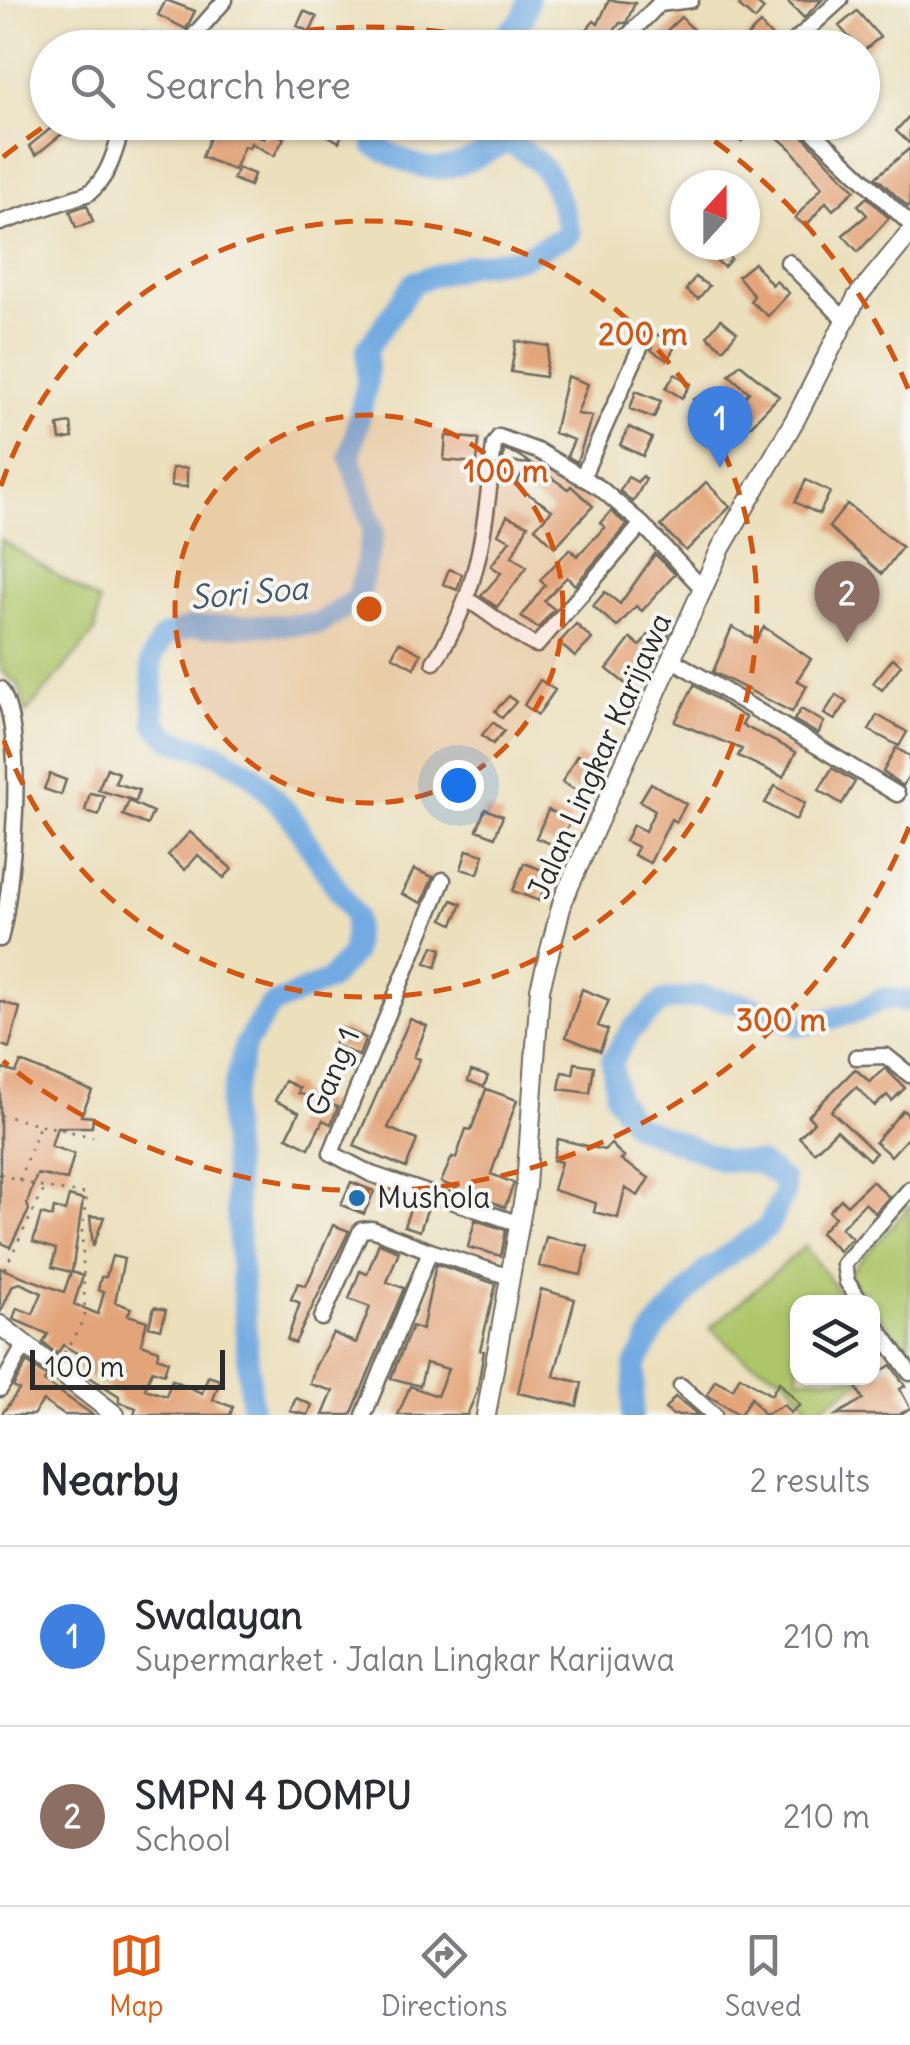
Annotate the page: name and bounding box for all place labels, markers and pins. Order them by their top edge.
pin: 1 [688,386,752,468]
pin: 2 [814,560,880,643]
centre of rings [351,591,387,627]
place label: Mushola [377,1178,490,1216]
marker: Mushola [346,1187,368,1209]

